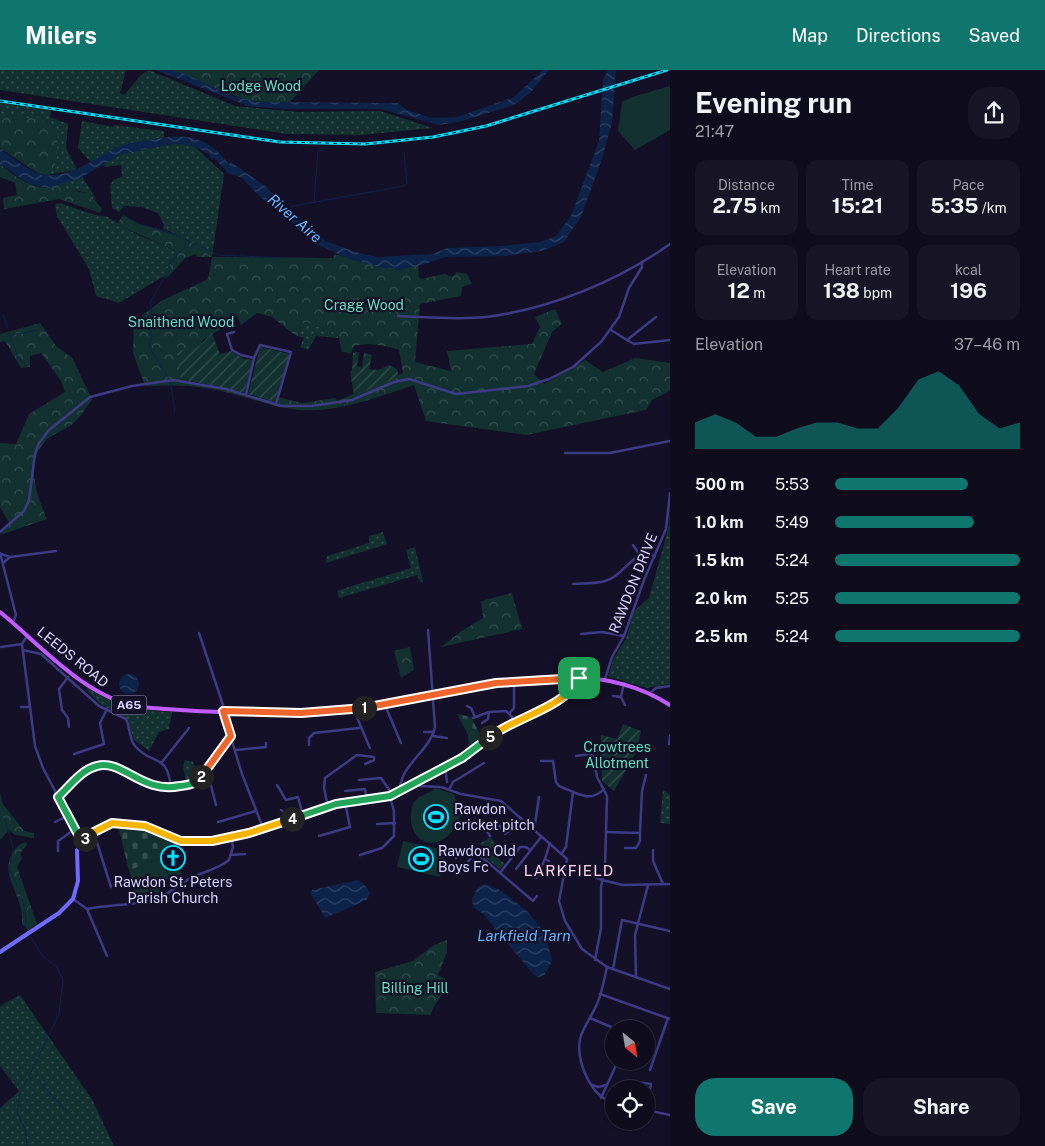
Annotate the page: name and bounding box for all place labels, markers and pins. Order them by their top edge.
pin [558,657,600,699]
pin: 1 [352,696,376,720]
pin: 5 [478,724,502,750]
pin: 2 [188,764,214,790]
place label: Rawdon cricket pitch [454,801,535,833]
sports icon: Rawdon cricket pitch [423,804,449,830]
pin: 4 [280,806,304,832]
pin: 3 [72,826,98,852]
place label: Rawdon Old Boys Fc [438,843,516,875]
church icon: Rawdon St. Peters Parish Church [160,845,186,871]
sports icon: Rawdon Old Boys Fc [408,846,434,872]
place label: Rawdon St. Peters Parish Church [114,874,232,906]

